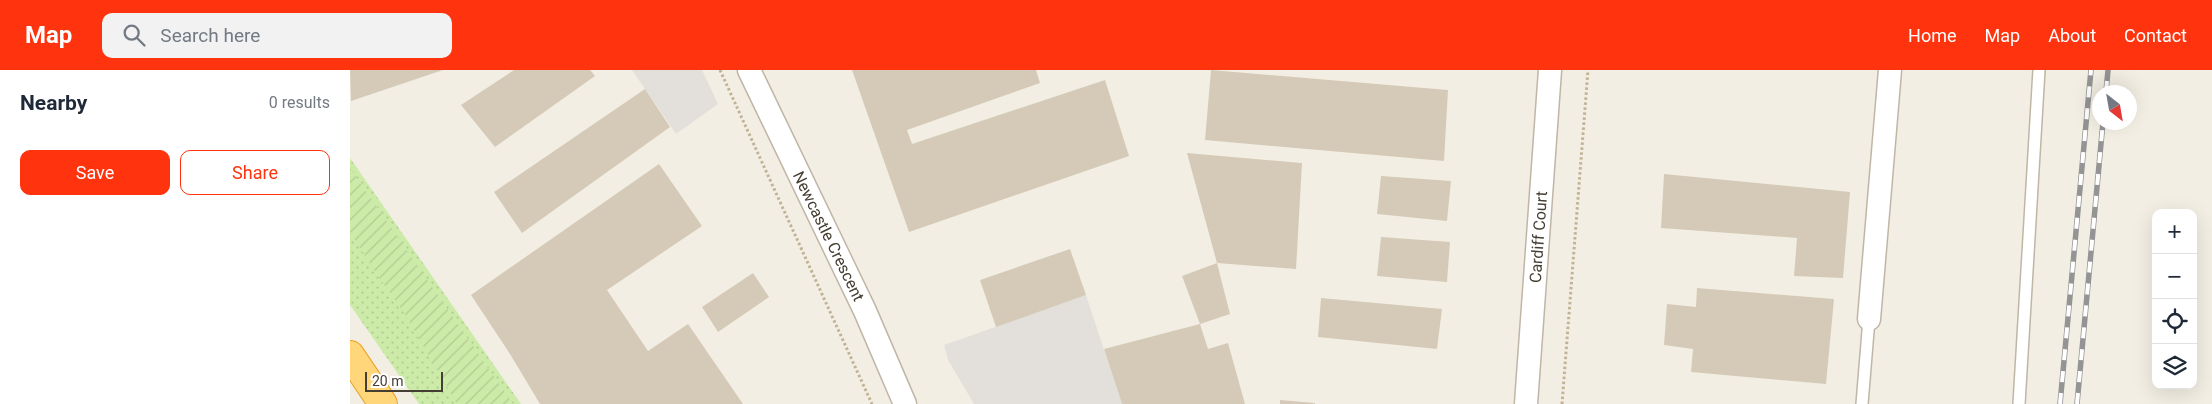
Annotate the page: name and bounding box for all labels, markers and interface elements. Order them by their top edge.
search box [102,13,452,58]
text: Map [25,21,72,49]
icon: search [120,21,148,49]
text: Search here [160,24,260,47]
text: Home [1908,25,1957,46]
text: Map [1985,25,2020,46]
text: About [2048,25,2096,46]
text: Contact [2124,25,2187,46]
north arrow [2092,85,2137,130]
text: Nearby [20,91,87,115]
text: 0 results [269,93,330,112]
button: Save [20,150,170,195]
button: Share [180,150,330,195]
street label: Newcastle Crescent [789,168,868,304]
street label: Cardiff Court [1526,191,1551,283]
map controls [2152,209,2197,389]
button: + [2152,209,2197,254]
button: − [2152,254,2197,299]
button: locate [2152,299,2197,344]
button: layers [2152,344,2197,389]
scale bar [365,369,442,392]
text: 20 m [372,373,404,389]

